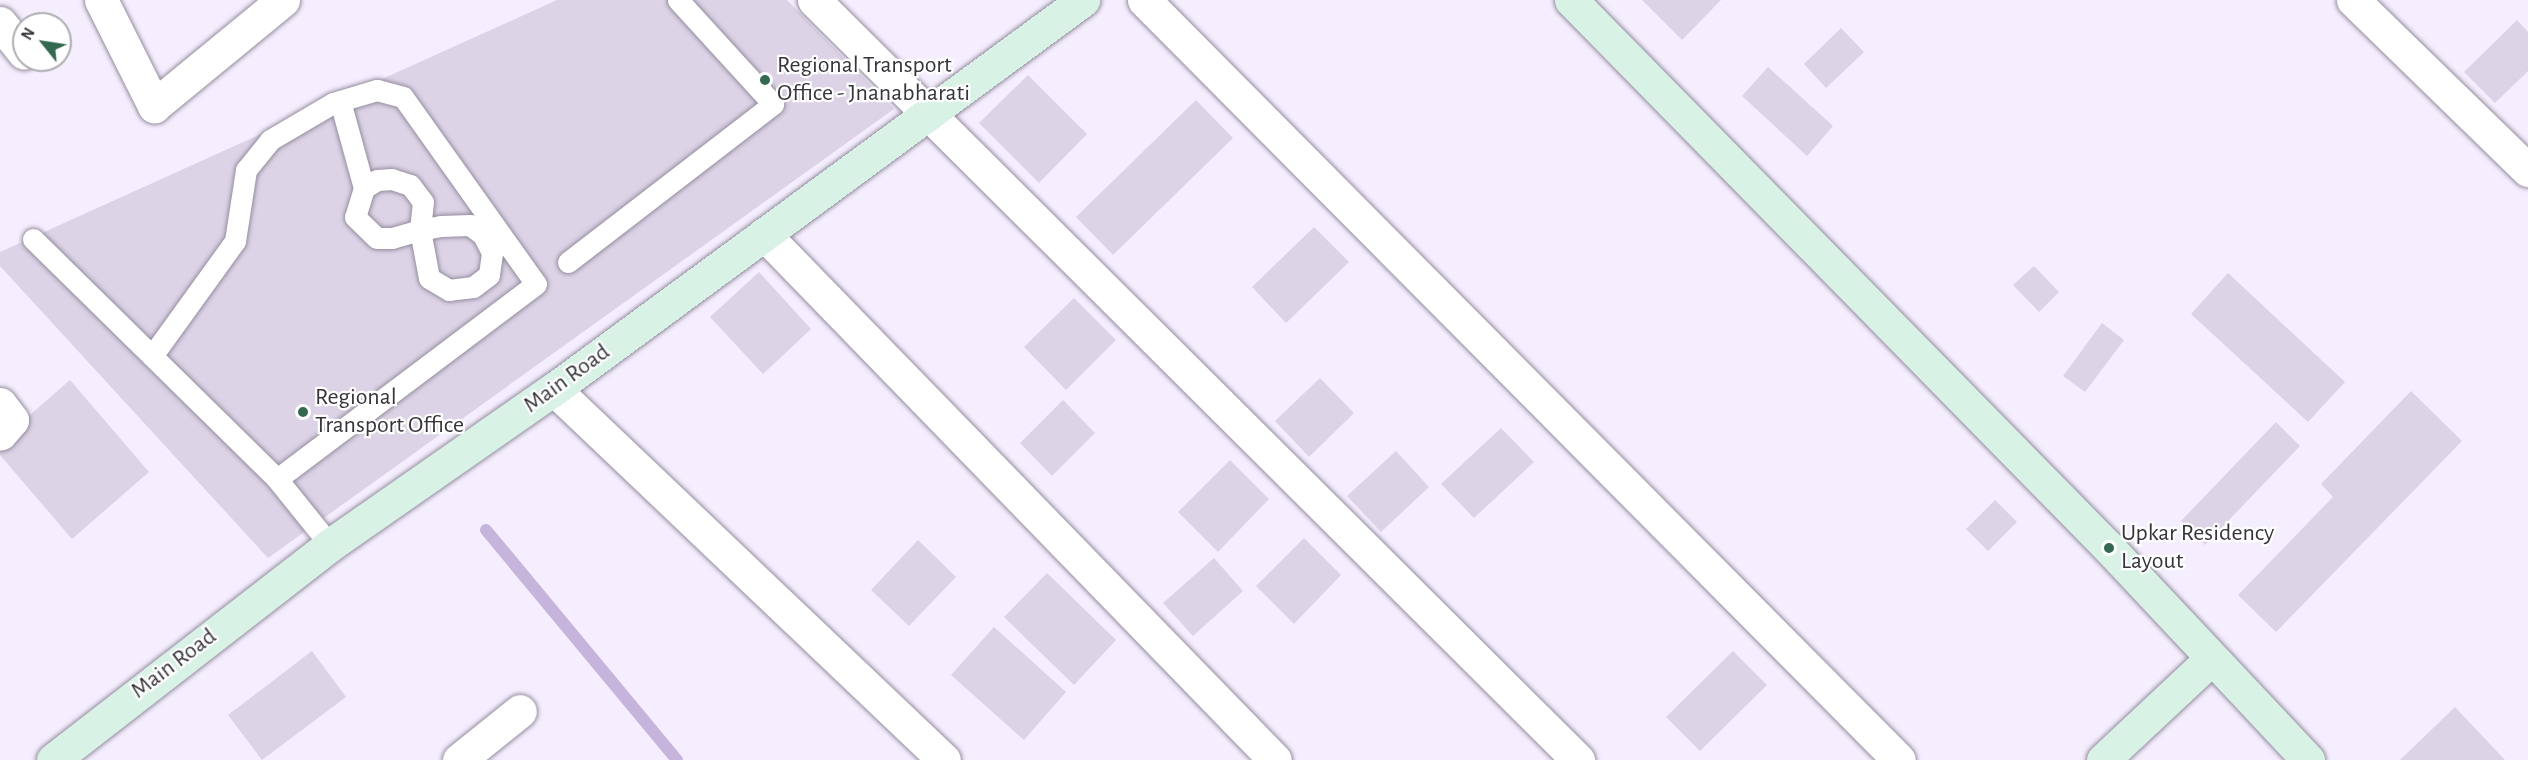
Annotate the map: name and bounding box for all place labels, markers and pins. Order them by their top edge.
place label: Regional Transport Office - Jnanabharati [777,52,970,108]
marker: Regional Transport Office - Jnanabharati [758,73,772,87]
place label: Regional Transport Office [315,384,464,440]
marker: Regional Transport Office [296,405,310,419]
place label: Upkar Residency Layout [2121,520,2274,576]
marker: Upkar Residency Layout [2102,541,2116,555]

